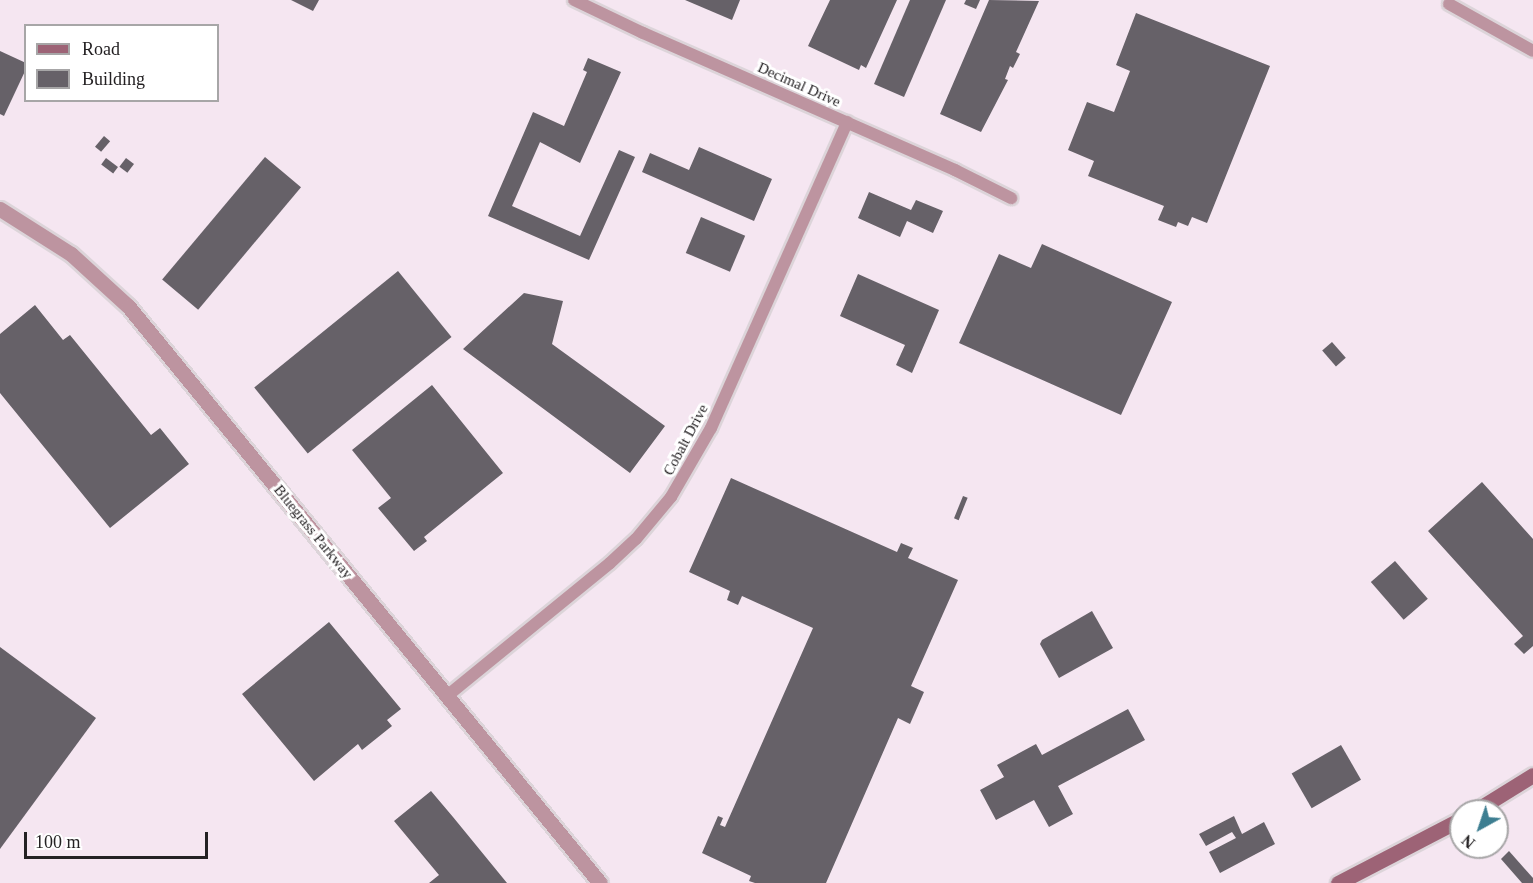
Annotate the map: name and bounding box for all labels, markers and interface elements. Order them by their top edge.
legend [24,24,219,102]
text: Road [82,39,120,59]
street label: Decimal Drive [755,59,843,111]
text: Building [82,69,145,89]
street label: Cobalt Drive [660,401,712,479]
street label: Bluegrass Parkway [270,481,356,583]
north arrow [1449,799,1509,859]
scale bar [27,820,212,858]
text: N [1459,831,1478,852]
text: 100 m [35,832,81,852]

